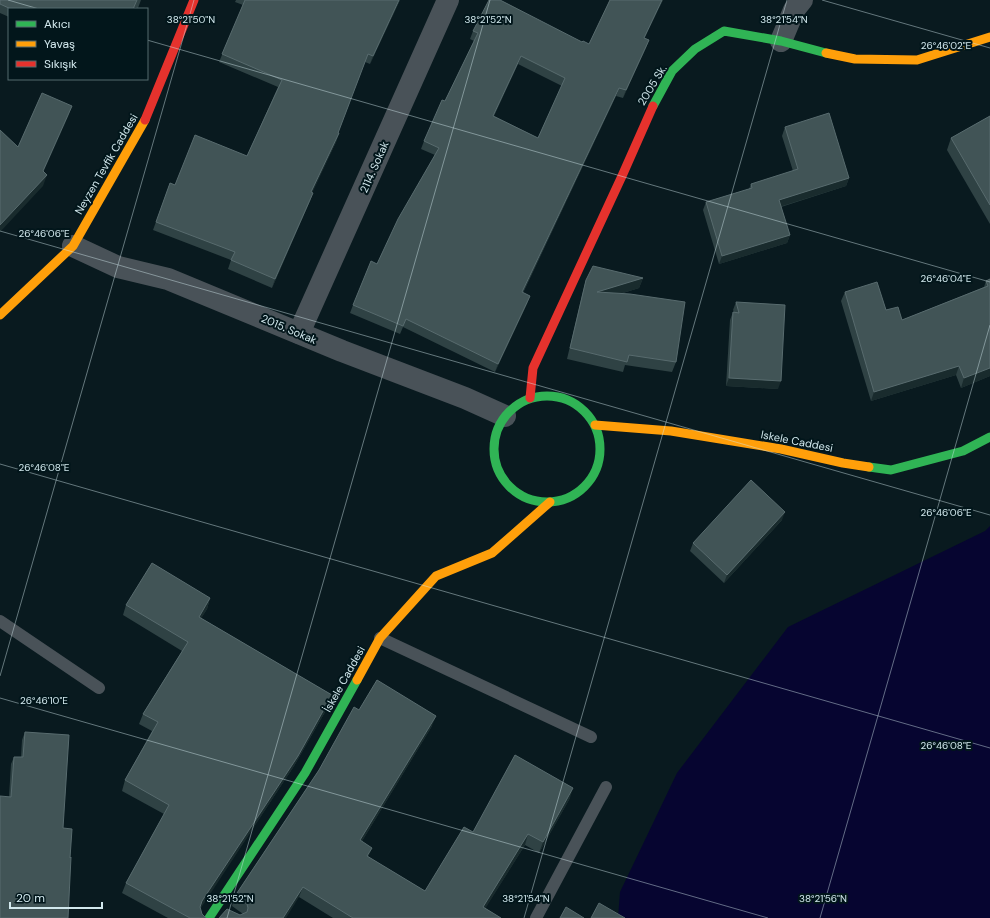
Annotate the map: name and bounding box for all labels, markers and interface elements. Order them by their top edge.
legend [8,8,148,80]
text: 38°21'50"N [167,13,215,26]
text: 38°21'52"N [464,13,512,26]
text: 38°21'54"N [760,13,808,26]
text: Akıcı [44,16,70,32]
text: Yavaş [44,36,75,52]
text: 26°46'02"E [921,39,972,52]
text: Sıkışık [44,56,77,72]
street label: 2005 Sk. [634,62,670,108]
street label: Neyzen Tevfik Caddesi [71,111,141,217]
street label: 2114. Sokak [356,139,392,195]
text: 26°46'06"E [18,227,70,240]
text: 26°46'04"E [921,272,972,285]
street label: 2015. Sokak [259,311,319,347]
street label: Iskele Caddesi [760,427,834,455]
text: 26°46'08"E [19,461,70,474]
text: 26°46'06"E [920,506,972,519]
street label: İskele Caddesi [320,644,368,714]
text: 26°46'10"E [20,694,68,707]
text: 26°46'08"E [921,739,972,752]
scale bar [10,884,102,910]
text: 20 m [16,890,45,906]
text: 38°21'52"N [206,892,254,905]
text: 38°21'54"N [502,892,550,905]
text: 38°21'56"N [799,892,847,905]

